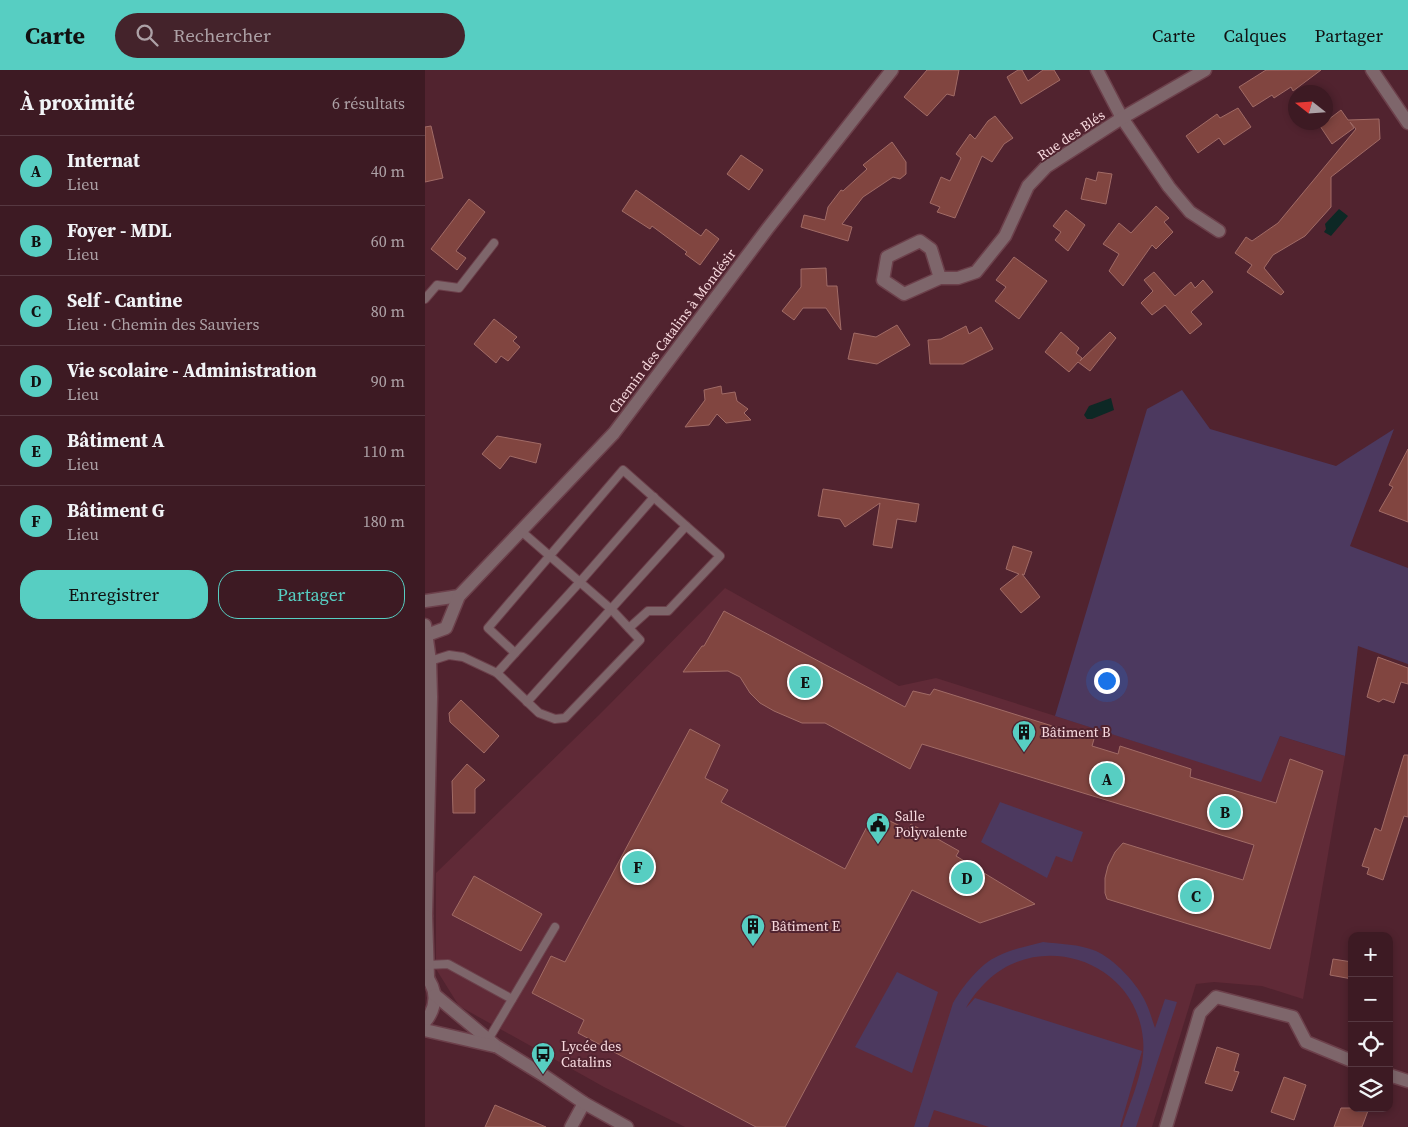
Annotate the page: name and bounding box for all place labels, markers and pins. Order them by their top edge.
pin: E [789,663,821,701]
building icon: Bâtiment B [1011,719,1037,753]
place label: Bâtiment B [1041,722,1111,742]
pin: A [1091,760,1123,798]
pin: B [1209,793,1241,831]
place label: Salle Polyvalente [895,806,967,842]
public building icon: Salle Polyvalente [865,811,891,845]
pin: F [622,848,654,886]
pin: D [951,859,983,897]
pin: C [1180,877,1212,915]
building icon: Bâtiment E [740,913,766,947]
place label: Bâtiment E [771,916,840,936]
place label: Lycée des Catalins [561,1036,621,1072]
bus stop icon: Lycée des Catalins [530,1041,556,1075]

